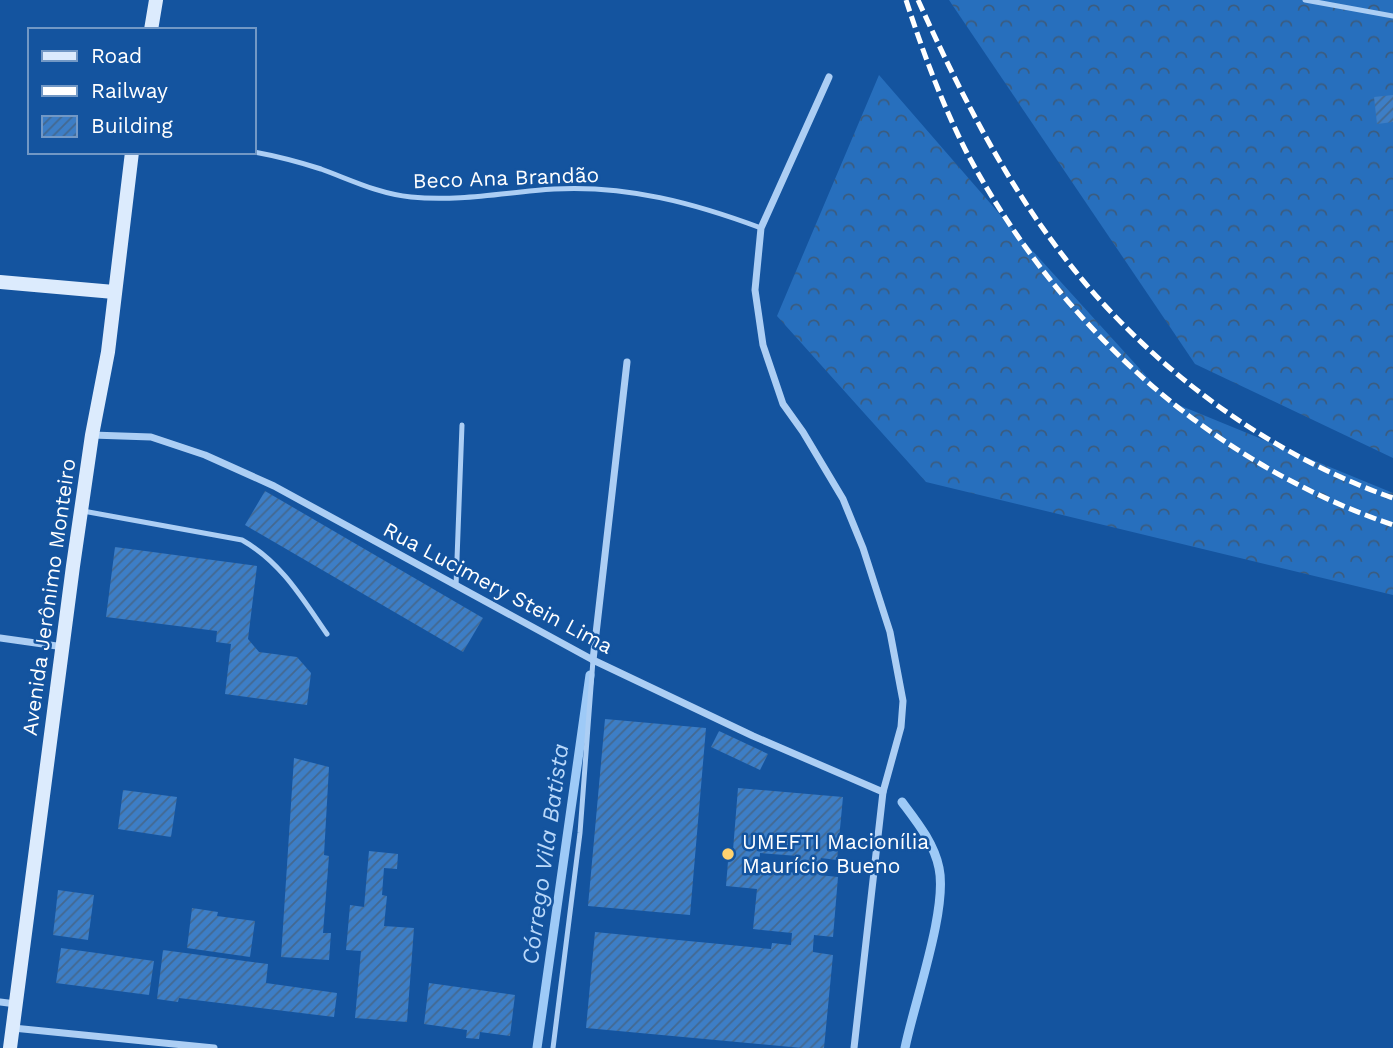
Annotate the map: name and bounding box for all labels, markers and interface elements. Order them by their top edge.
legend [28,28,256,154]
text: Road [91,43,142,68]
text: Railway [91,78,168,103]
text: Building [91,113,173,138]
street label: Beco Ana Brandão [412,162,600,193]
street label: Avenida Jerônimo Monteiro [17,457,80,737]
street label: Rua Lucimery Stein Lima [379,516,617,659]
water label: Córrego Vila Batista [517,742,574,966]
place label: UMEFTI Macionília Maurício Bueno [742,829,929,878]
marker: UMEFTI Macionília Maurício Bueno [720,846,736,862]

